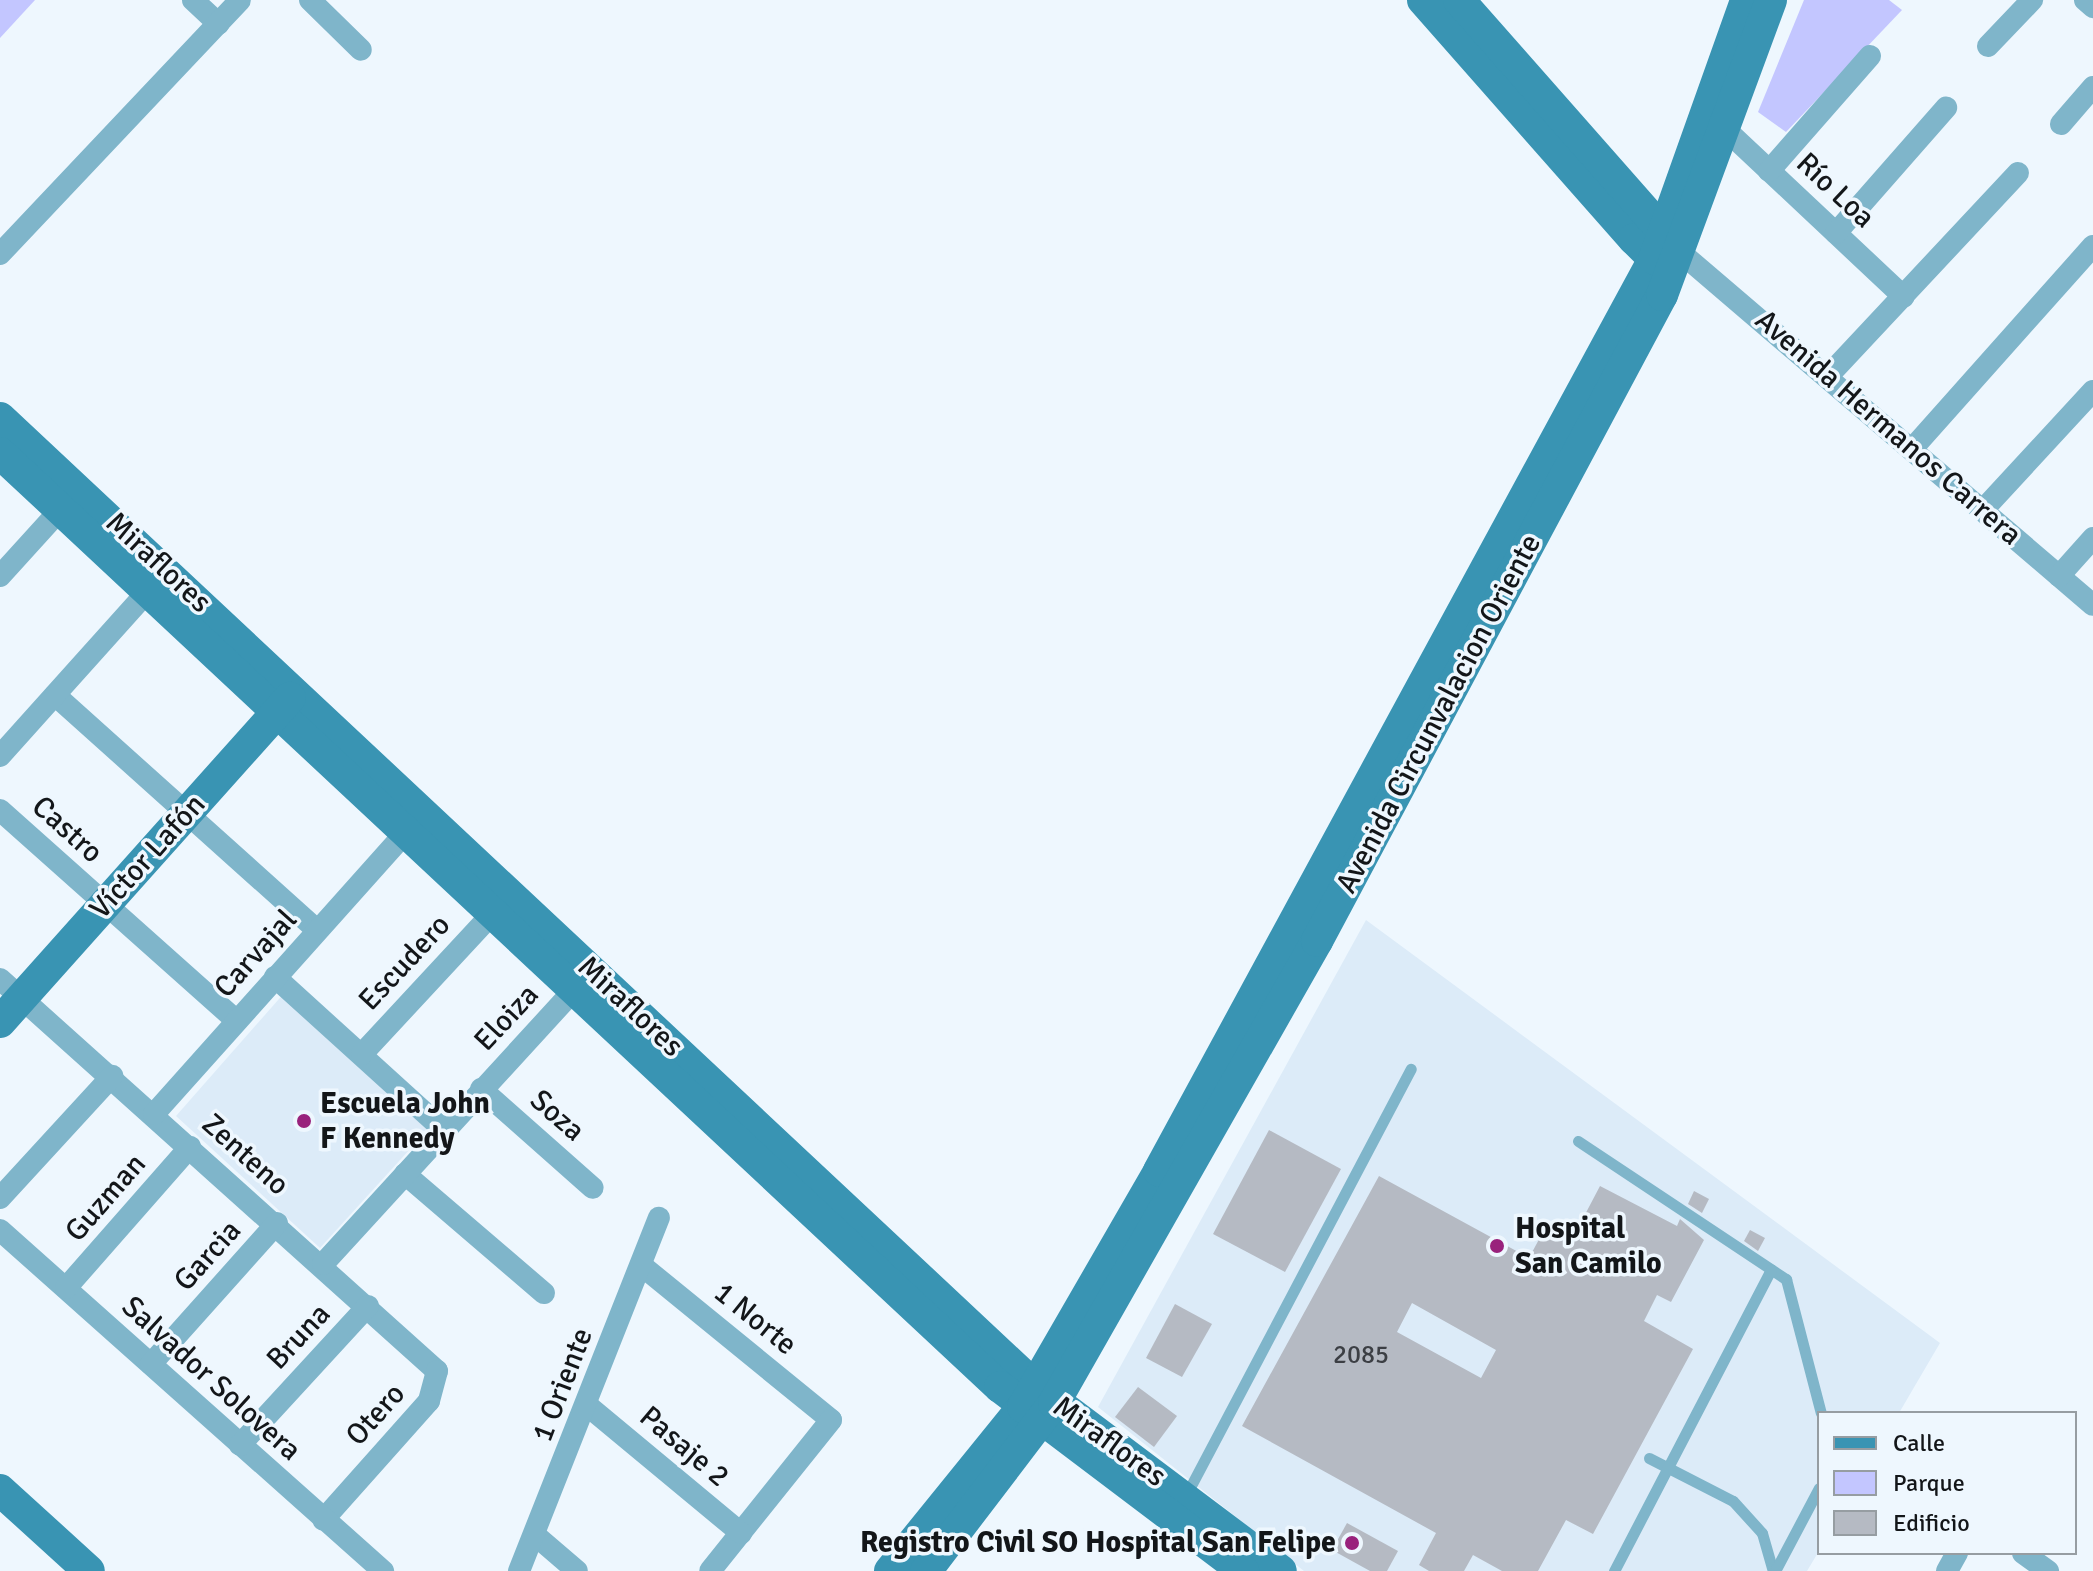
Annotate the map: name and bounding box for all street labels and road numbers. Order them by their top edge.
street label: Río Loa [1788,146,1882,236]
street label: Avenida Hermanos Carrera [1747,303,2029,553]
street label: Miraflores [98,505,218,621]
street label: Avenida Circunvalacion Oriente [1329,528,1549,900]
street label: Víctor Lafón [83,787,213,927]
street label: Castro [24,789,110,871]
street label: Carvajal [207,902,305,1006]
street label: Escudero [352,908,458,1018]
street label: Miraflores [570,949,690,1065]
street label: Eloiza [467,977,547,1059]
street label: Soza [522,1083,592,1149]
street label: Zenteno [194,1107,296,1203]
street label: Guzman [58,1147,154,1249]
street label: Garcia [167,1213,249,1299]
street label: 1 Norte [706,1275,804,1363]
street label: Salvador Solovera [114,1289,308,1469]
street label: Bruna [260,1297,338,1377]
street label: 1 Oriente [525,1323,601,1447]
street label: Otero [339,1377,413,1453]
street label: Miraflores [1046,1389,1172,1495]
street label: Pasaje 2 [632,1399,736,1495]

